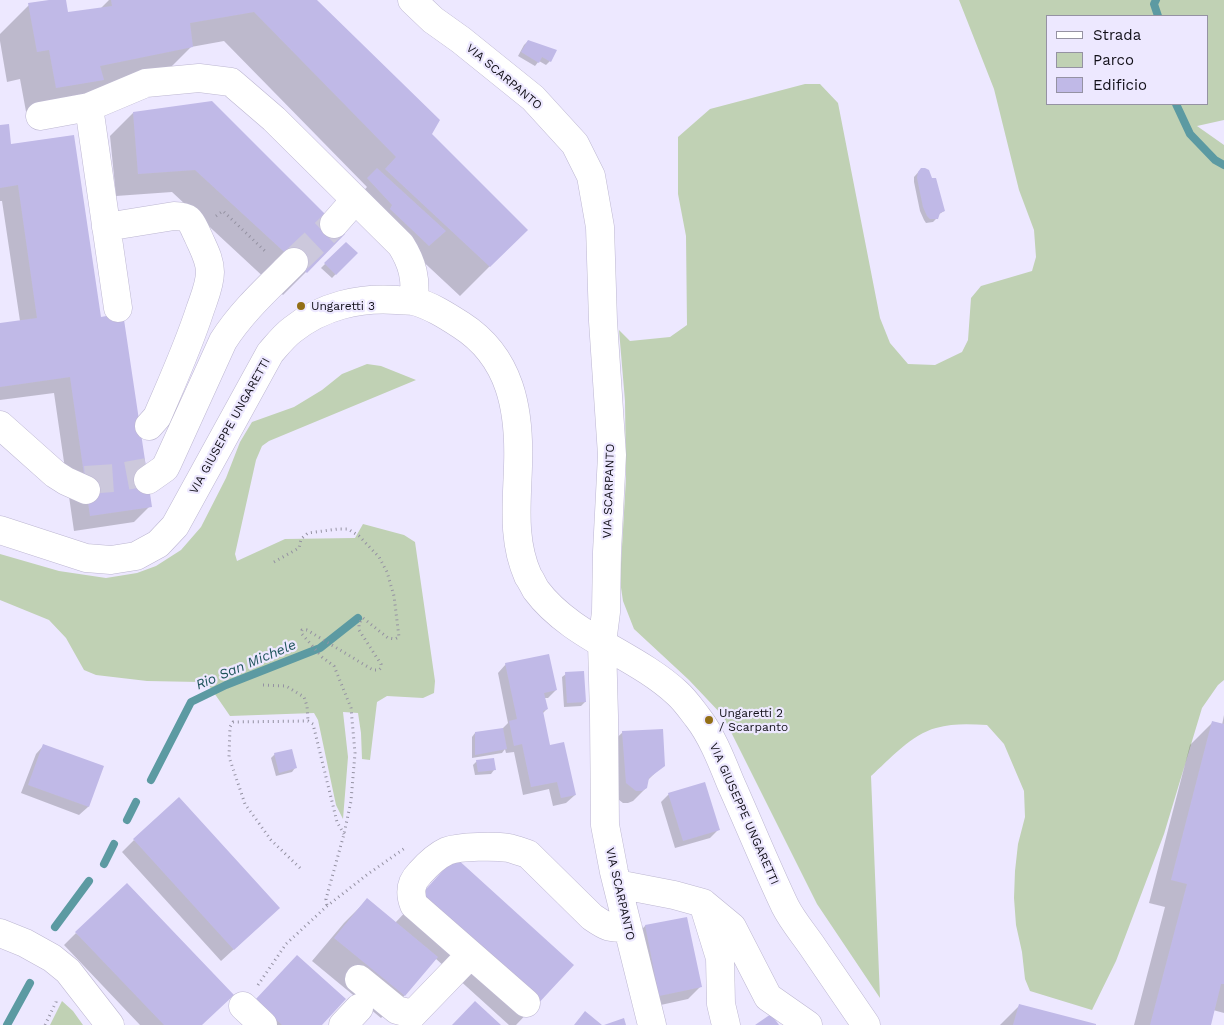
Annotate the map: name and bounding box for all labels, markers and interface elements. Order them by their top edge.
legend [1046,15,1209,105]
text: Strada [1093,26,1141,44]
street label: VIA SCARPANTO [463,41,545,113]
text: Parco [1093,51,1134,69]
text: Edificio [1093,76,1147,94]
place label: Ungaretti 3 [311,299,375,313]
marker: Ungaretti 3 [295,300,307,312]
street label: VIA GIUSEPPE UNGARETTI [187,355,273,497]
street label: VIA SCARPANTO [600,443,618,539]
water label: Rio San Michele [193,636,299,694]
place label: Ungaretti 2 / Scarpanto [719,706,788,734]
marker: Ungaretti 2 / Scarpanto [703,714,715,726]
street label: VIA GIUSEPPE UNGARETTI [706,741,782,887]
street label: VIA SCARPANTO [602,846,638,942]

